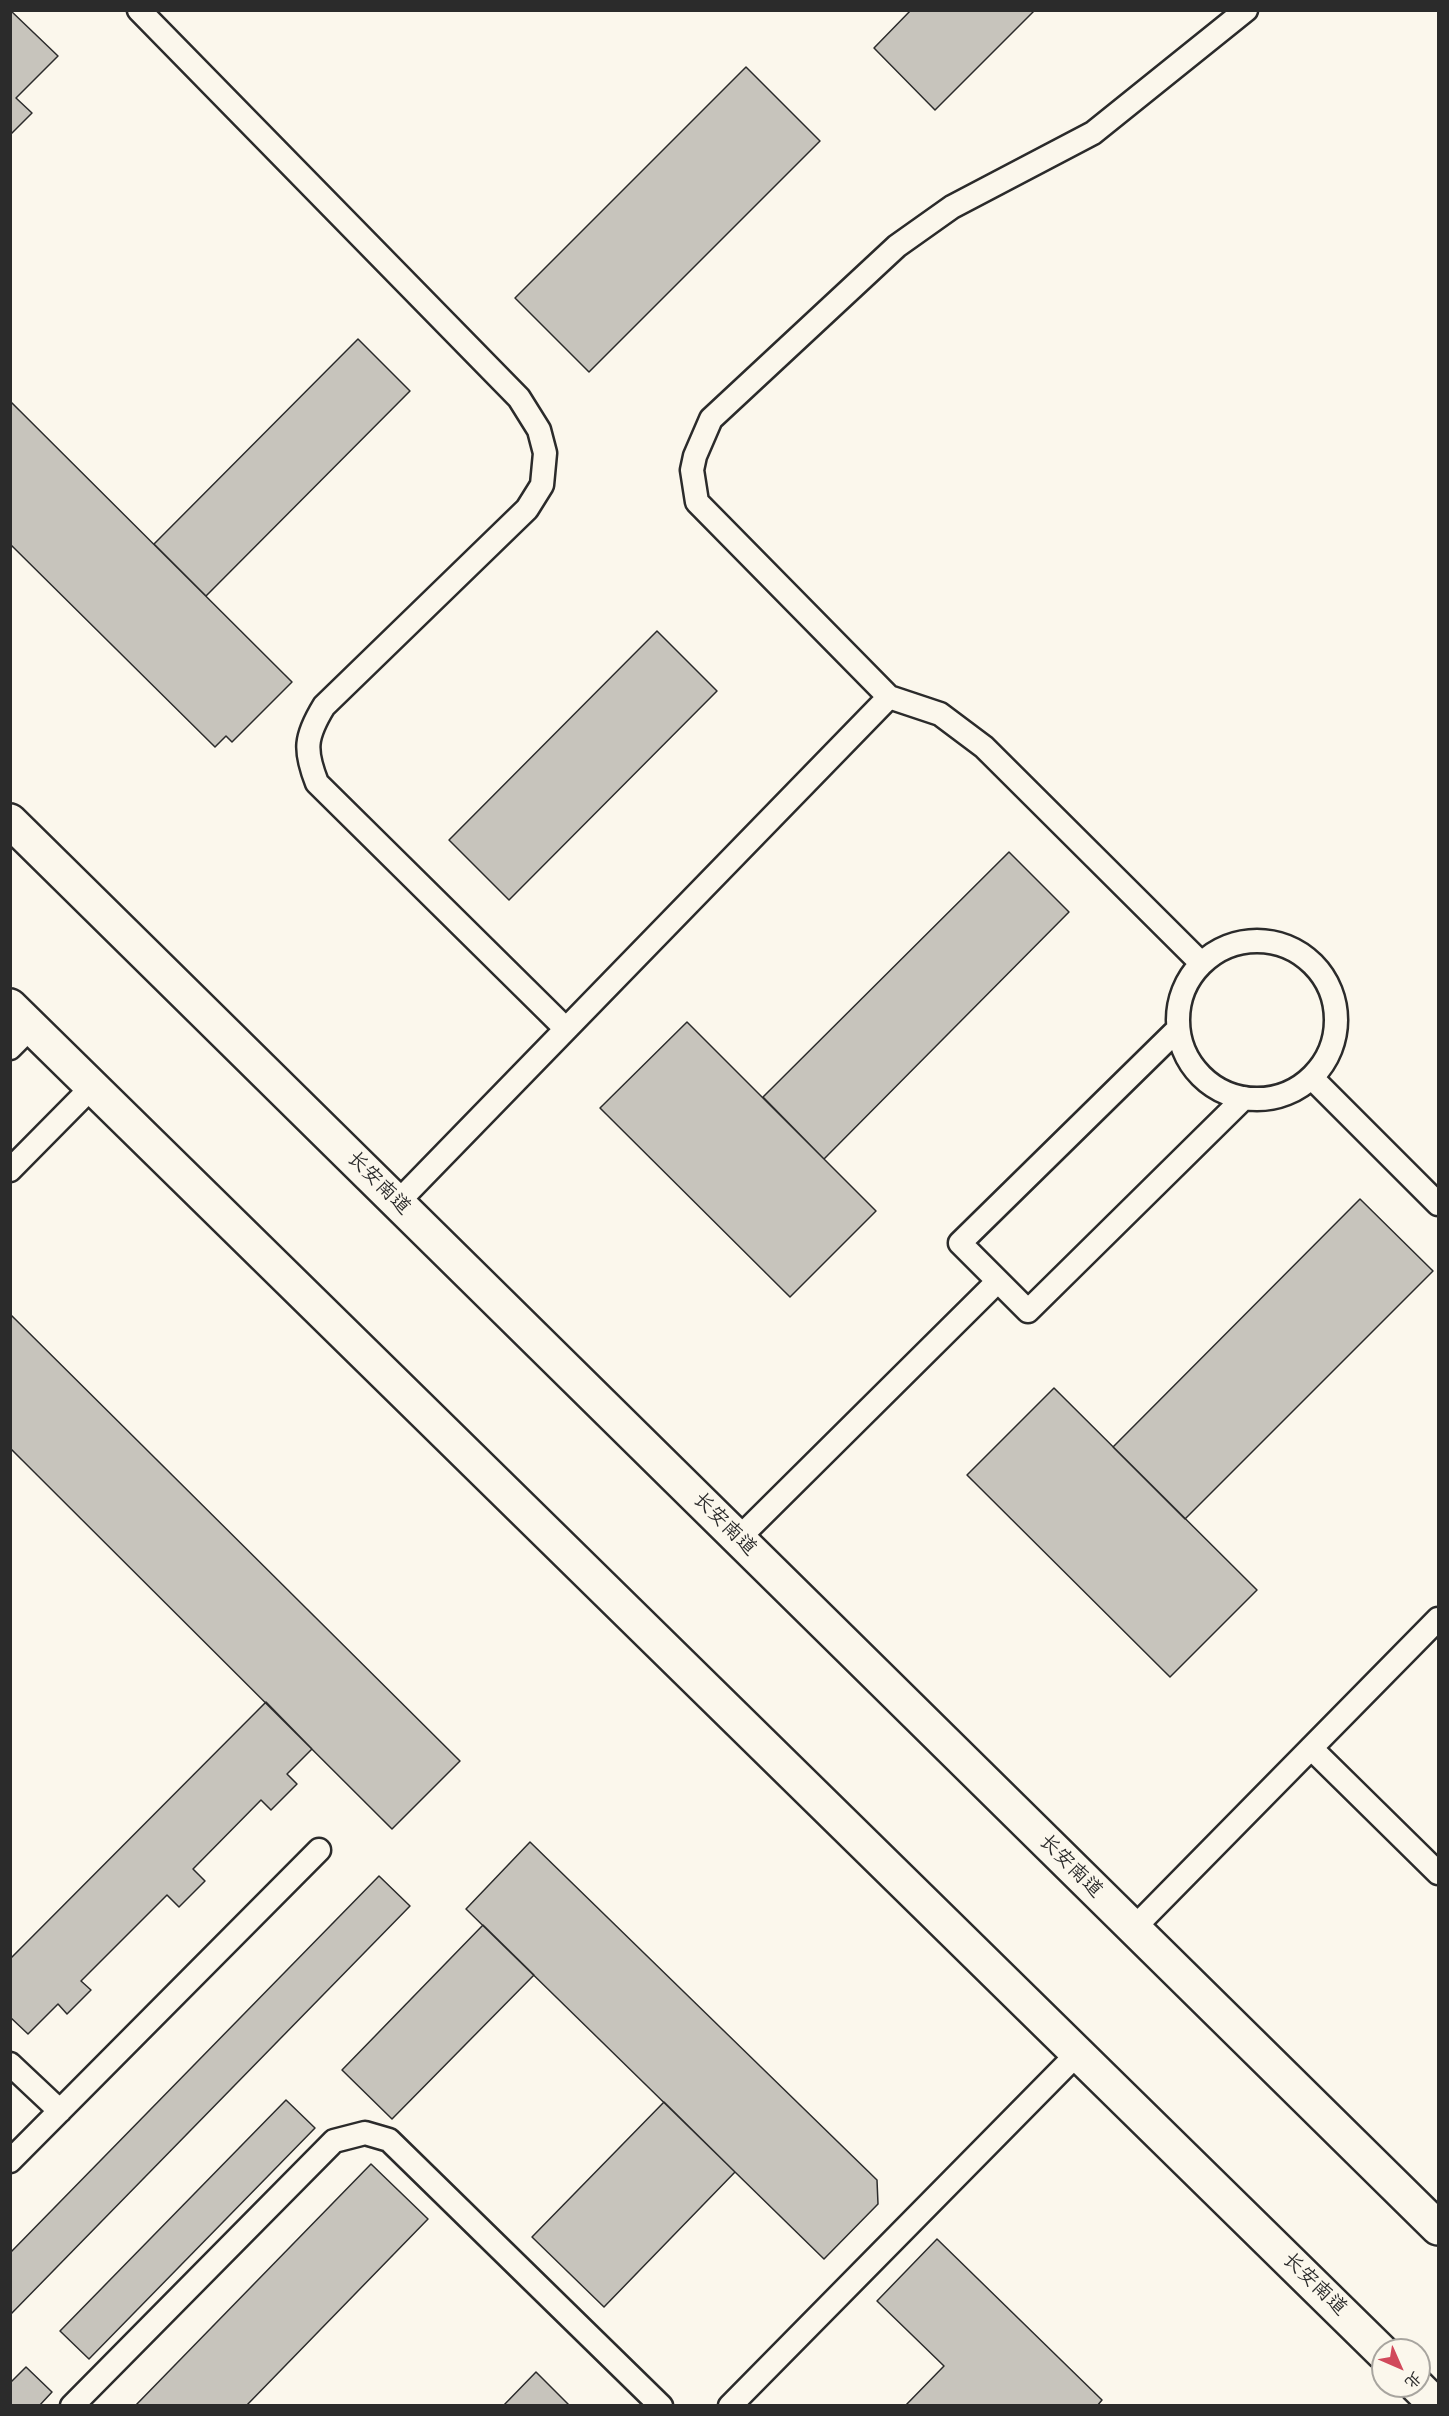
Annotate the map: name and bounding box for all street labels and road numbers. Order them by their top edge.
street label: 长安南道 [341,1147,415,1221]
street label: 长安南道 [687,1488,761,1562]
street label: 长安南道 [1033,1830,1107,1904]
street label: 长安南道 [1277,2249,1351,2321]

